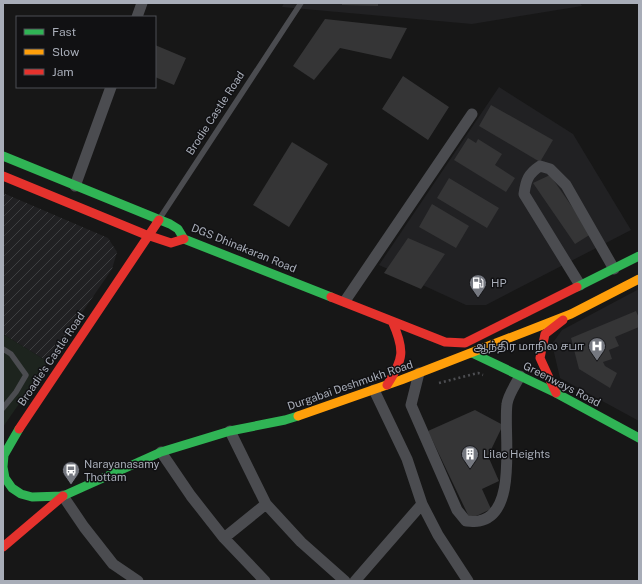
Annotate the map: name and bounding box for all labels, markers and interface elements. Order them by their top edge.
legend [16,16,156,88]
text: Fast [52,25,77,39]
text: Slow [52,45,80,59]
text: Jam [52,65,74,79]
street label: Brodie Castle Road [184,69,246,157]
street label: DGS Dhinakaran Road [190,221,298,275]
fuel station icon: HP [468,273,488,298]
place label: HP [491,277,506,289]
street label: Broadie's Castle Road [15,310,87,408]
hospital icon: ஆந்திர மாநில சபா [587,336,607,361]
place label: ஆந்திர மாநில சபா [474,340,584,354]
street label: Durgabai Deshmukh Road [286,358,414,412]
street label: Greenways Road [521,359,603,409]
building icon: Lilac Heights [460,444,480,469]
place label: Lilac Heights [483,448,551,460]
place label: Narayanasamy Thottam [84,458,160,483]
bus stop icon: Narayanasamy Thottam [61,460,81,485]

